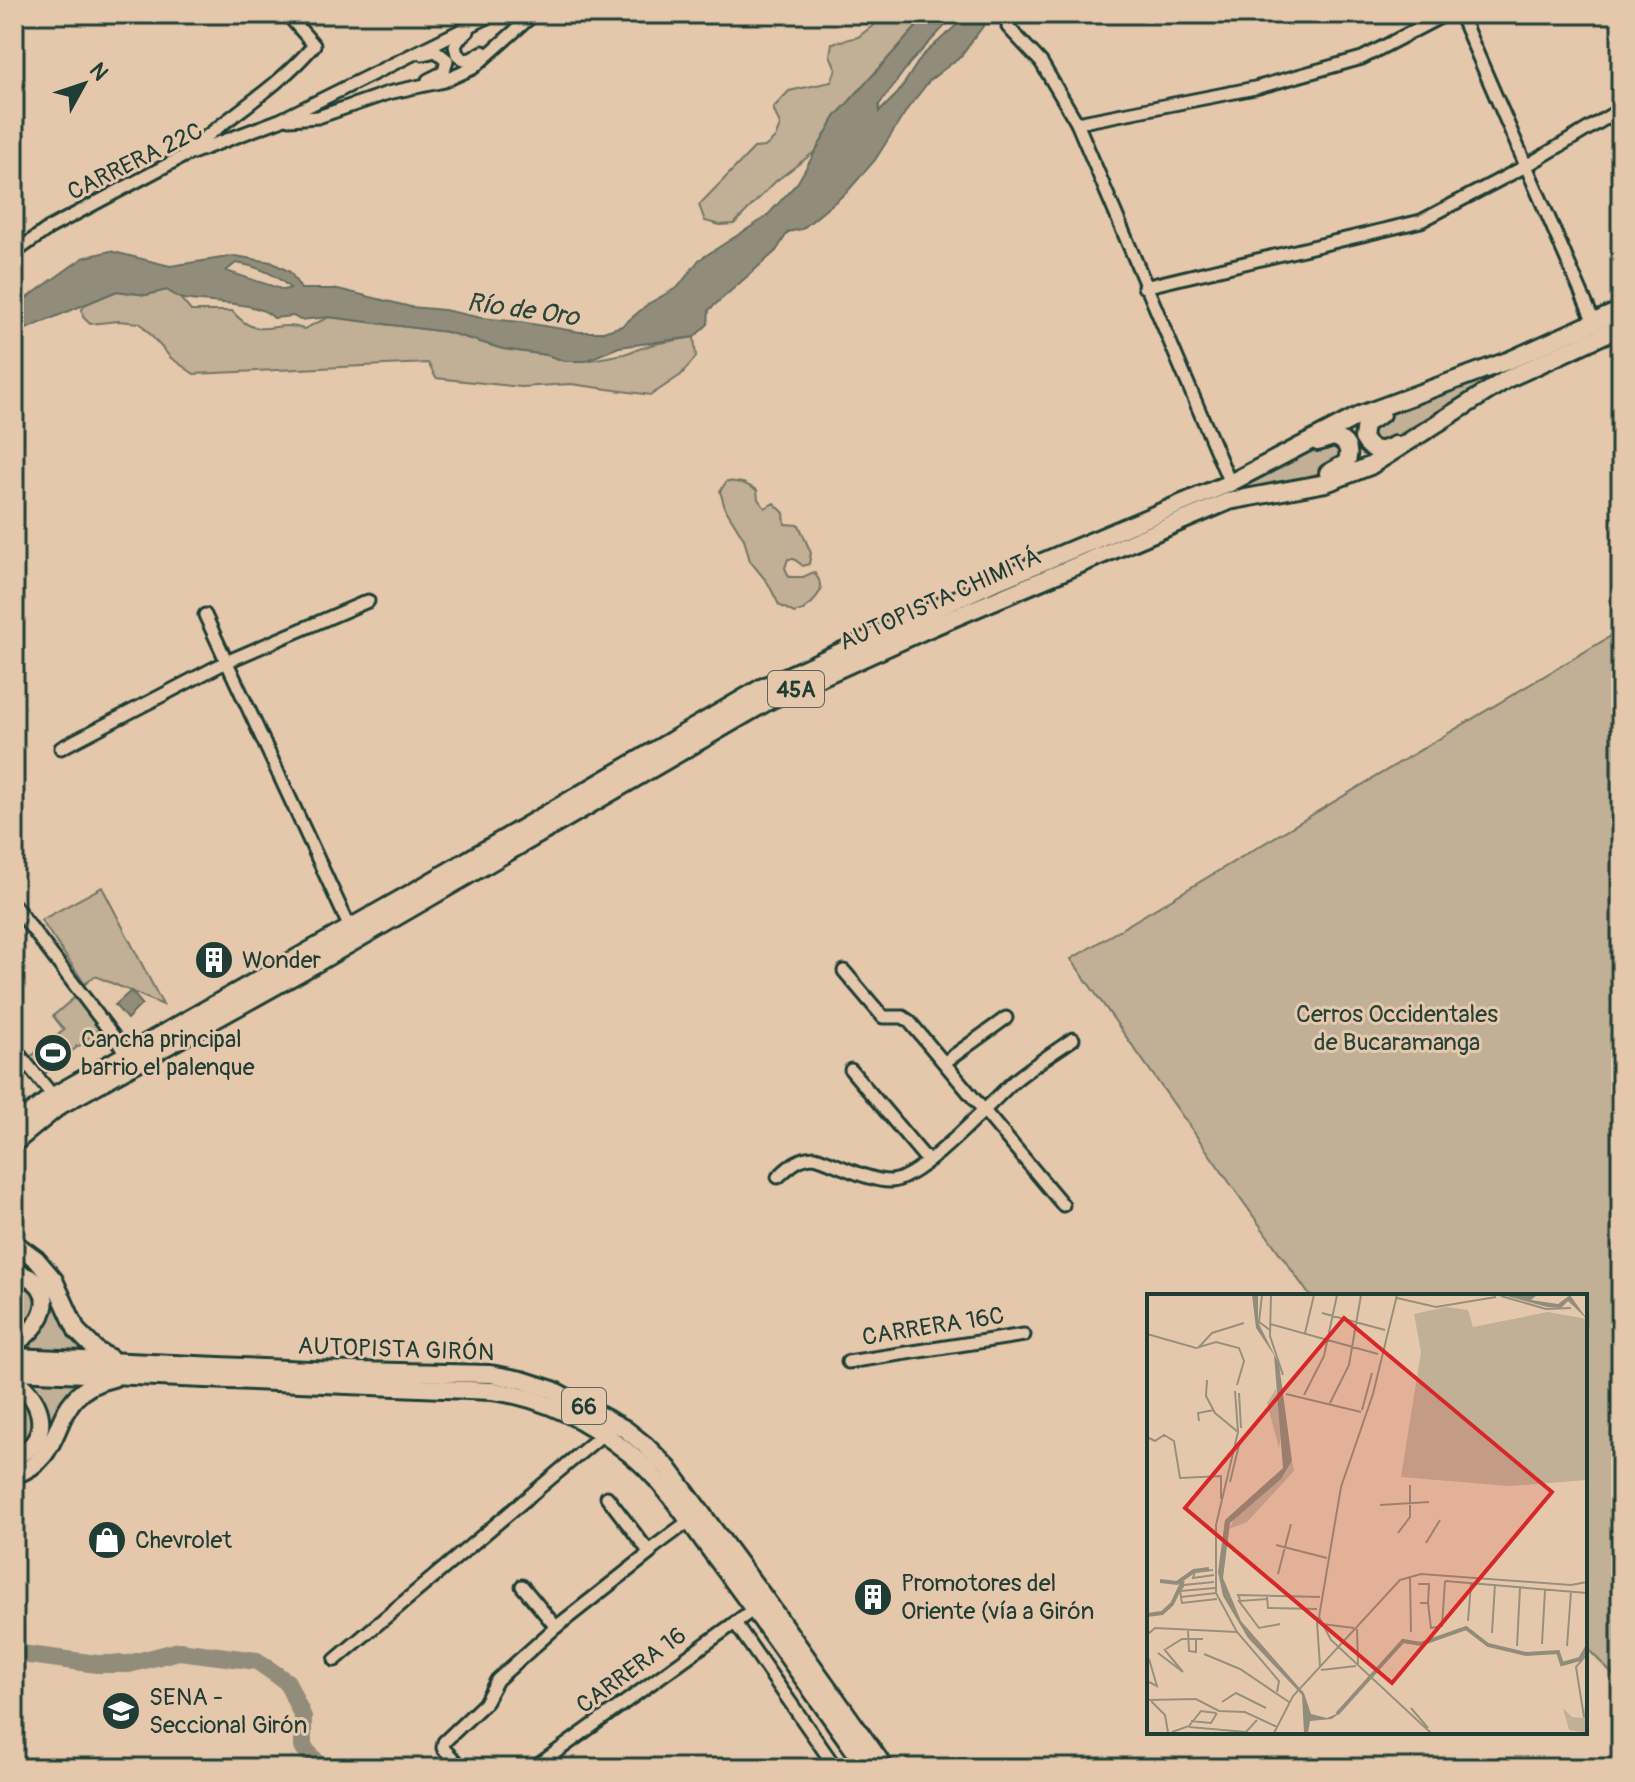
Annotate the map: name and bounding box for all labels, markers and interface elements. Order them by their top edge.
north arrow [44,44,124,124]
text: N [83,57,114,87]
street label: CARRERA 22C [63,116,208,207]
water label: Río de Oro [465,286,583,334]
street label: AUTOPISTA CHIMITÁ [835,542,1046,657]
road number: 45A [768,671,824,707]
building icon: Wonder [193,939,235,981]
place label: Wonder [242,946,322,975]
park label: Cerros Occidentales de Bucaramanga [1296,1000,1498,1057]
place label: Cancha principal barrio el palenque [81,1025,255,1082]
sports icon: Cancha principal barrio el palenque [32,1032,74,1074]
inset map [1147,1294,1587,1734]
street label: CARRERA 16C [860,1301,1006,1352]
street label: AUTOPISTA GIRÓN [297,1331,495,1367]
road number: 66 [562,1388,606,1424]
shop icon: Chevrolet [86,1519,128,1561]
place label: Chevrolet [135,1526,232,1555]
place label: Promotores del Oriente (vía a Girón [901,1569,1094,1626]
building icon: Promotores del Oriente (vía a Girón [852,1576,894,1618]
street label: CARRERA 16 [571,1621,692,1720]
place label: SENA - Seccional Girón [149,1683,307,1740]
school or university icon: SENA - Seccional Girón [100,1690,142,1732]

